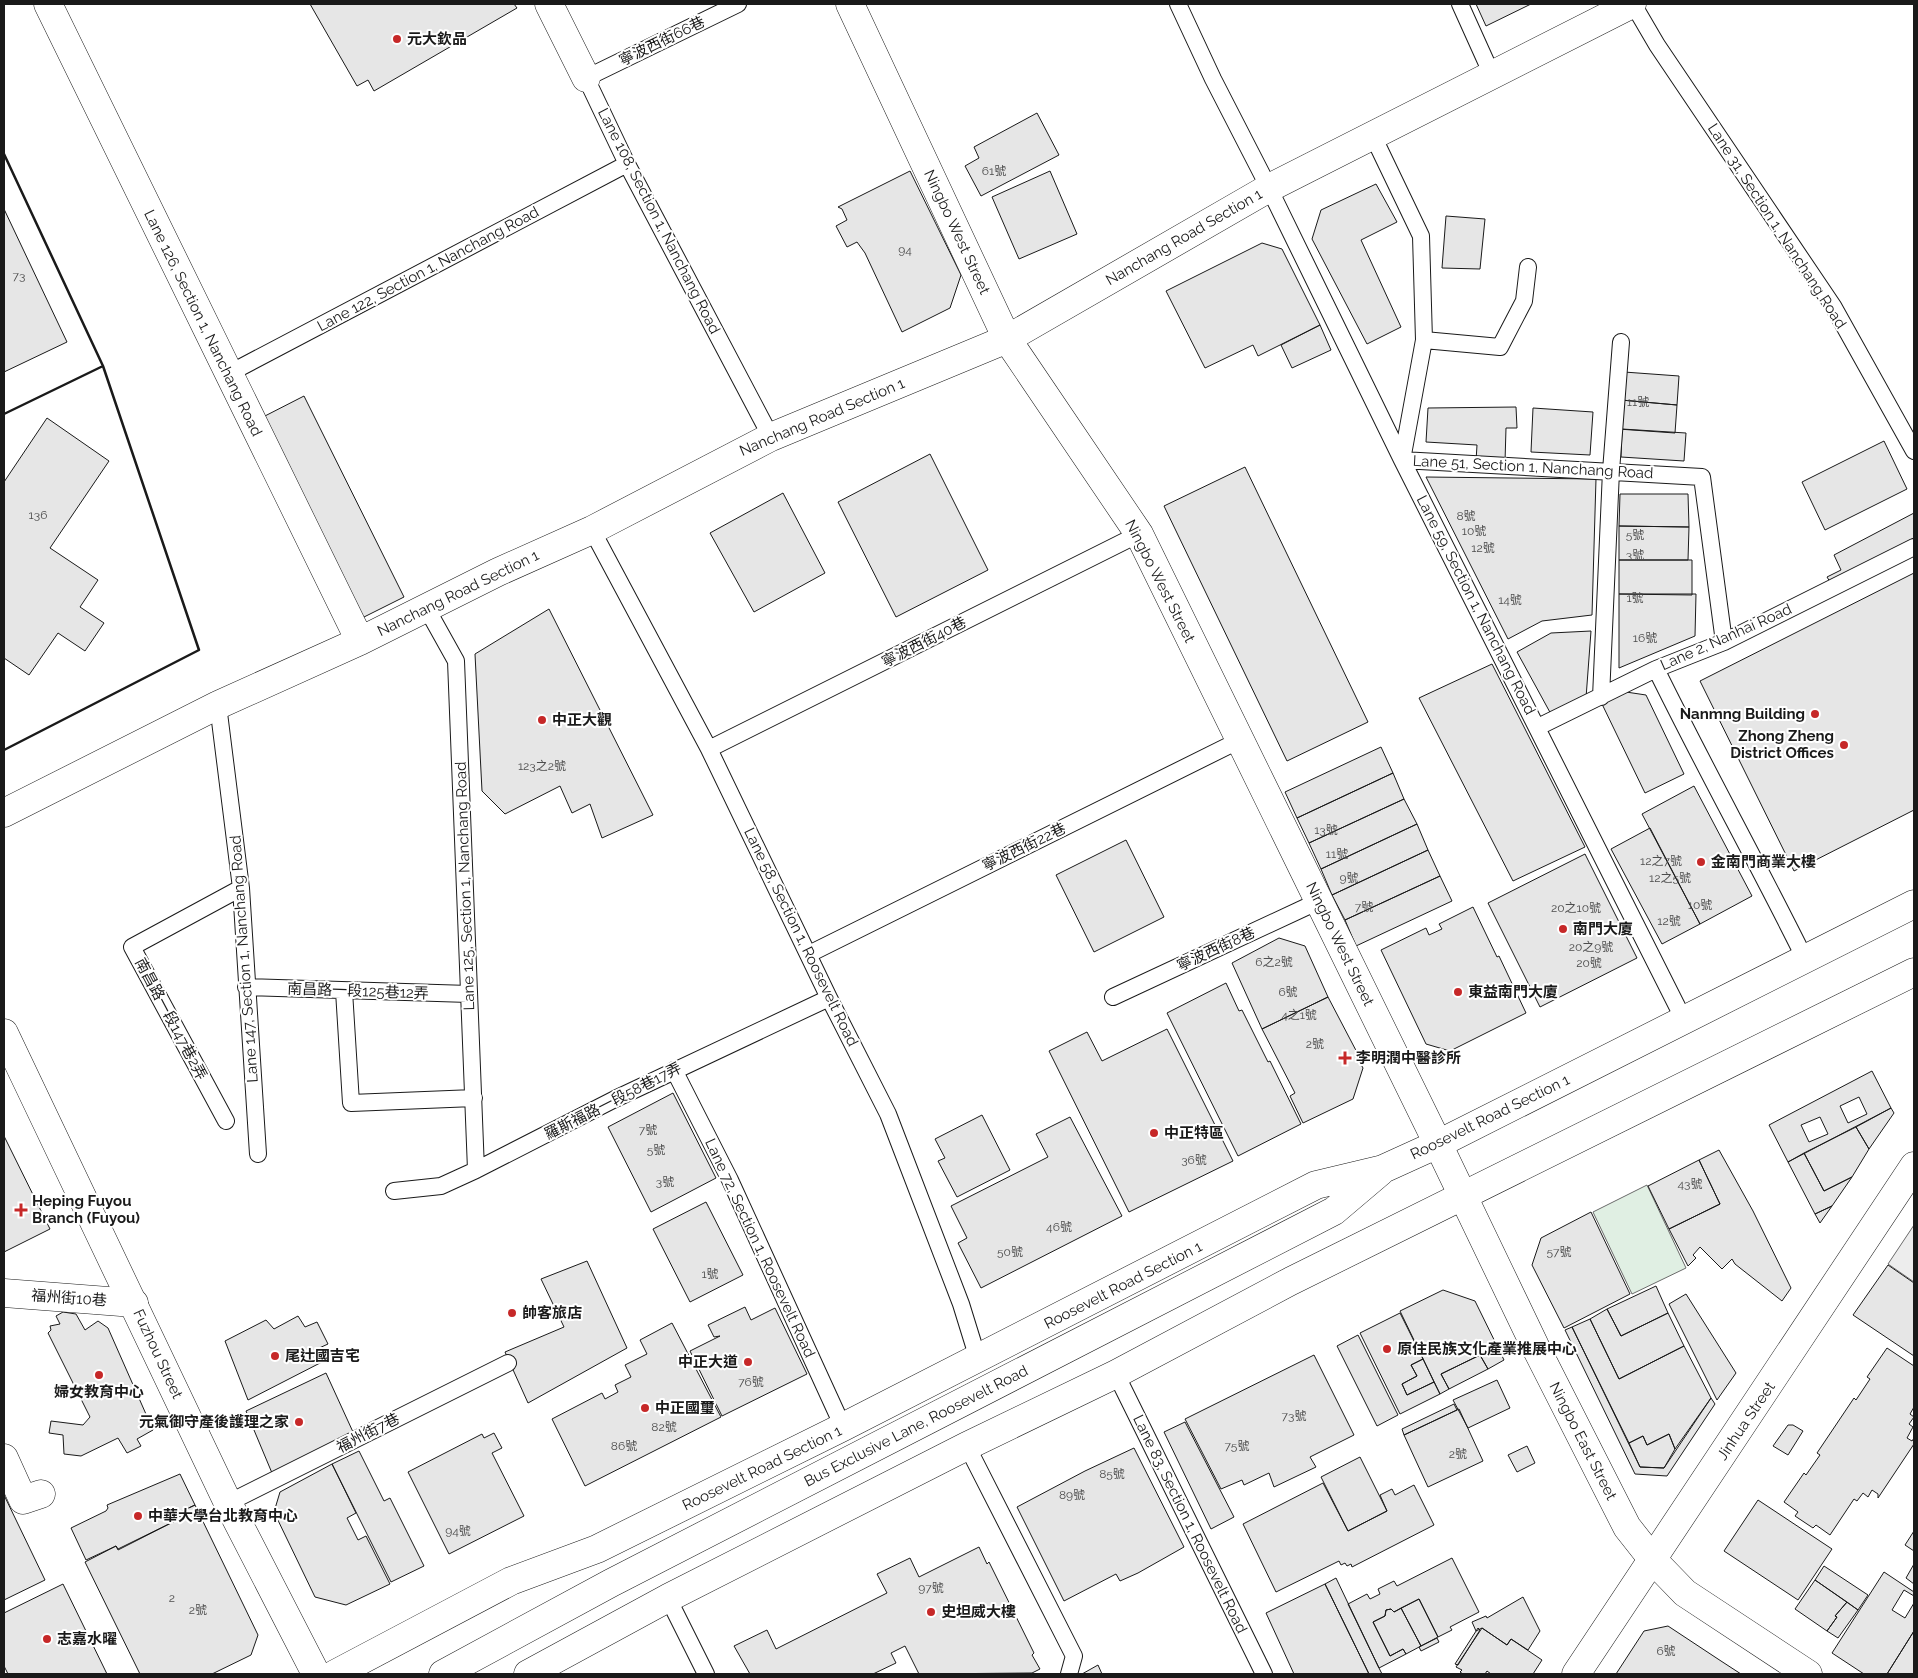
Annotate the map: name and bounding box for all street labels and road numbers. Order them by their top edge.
street label: 寧波西街66巷 [616,13,708,69]
street label: Lane 108, Section 1, Nanchang Road [594,105,724,337]
street label: Lane 31, Section 1, Nanchang Road [1704,120,1850,332]
street label: Ningbo West Street [920,167,994,297]
street label: Nanchang Road Section 1 [1103,185,1266,289]
street label: Lane 122, Section 1, Nanchang Road [314,203,542,335]
street label: Lane 126, Section 1, Nanchang Road [140,207,266,439]
street label: Nanchang Road Section 1 [737,374,908,460]
street label: Lane 51, Section 1, Nanchang Road [1412,452,1654,482]
street label: Lane 59, Section 1, Nanchang Road [1413,492,1539,718]
street label: Ningbo West Street [1121,517,1199,645]
street label: Nanchang Road Section 1 [374,546,542,640]
street label: Lane 2, Nanhai Road [1658,600,1794,674]
street label: 寧波西街40巷 [879,613,969,671]
street label: Lane 125, Section 1, Nanchang Road [452,761,478,1011]
street label: 寧波西街22巷 [979,819,1069,875]
street label: Lane 58, Section 1, Roosevelt Road [740,825,862,1049]
street label: Lane 147, Section 1, Nanchang Road [226,835,262,1083]
street label: Ningbo West Street [1302,879,1378,1009]
street label: 寧波西街8巷 [1174,923,1258,975]
street label: 南昌路一段147巷2弄 [131,955,211,1083]
street label: 南昌路一段125巷12弄 [287,980,429,1002]
street label: 羅斯福路一段58巷17弄 [541,1059,685,1143]
street label: Roosevelt Road Section 1 [1407,1070,1573,1163]
street label: Lane 72, Section 1, Roosevelt Road [701,1136,819,1360]
street label: Roosevelt Road Section 1 [1041,1237,1206,1333]
street label: 福州街10巷 [31,1286,107,1310]
street label: Fuzhou Street [129,1306,187,1402]
street label: Bus Exclusive Lane, Roosevelt Road [801,1362,1031,1490]
street label: Jinhua Street [1713,1378,1779,1464]
street label: Ningbo East Street [1546,1379,1620,1503]
street label: 福州街7巷 [334,1410,402,1456]
street label: Lane 83, Section 1, Roosevelt Road [1129,1412,1251,1636]
street label: Roosevelt Road Section 1 [679,1421,845,1514]

